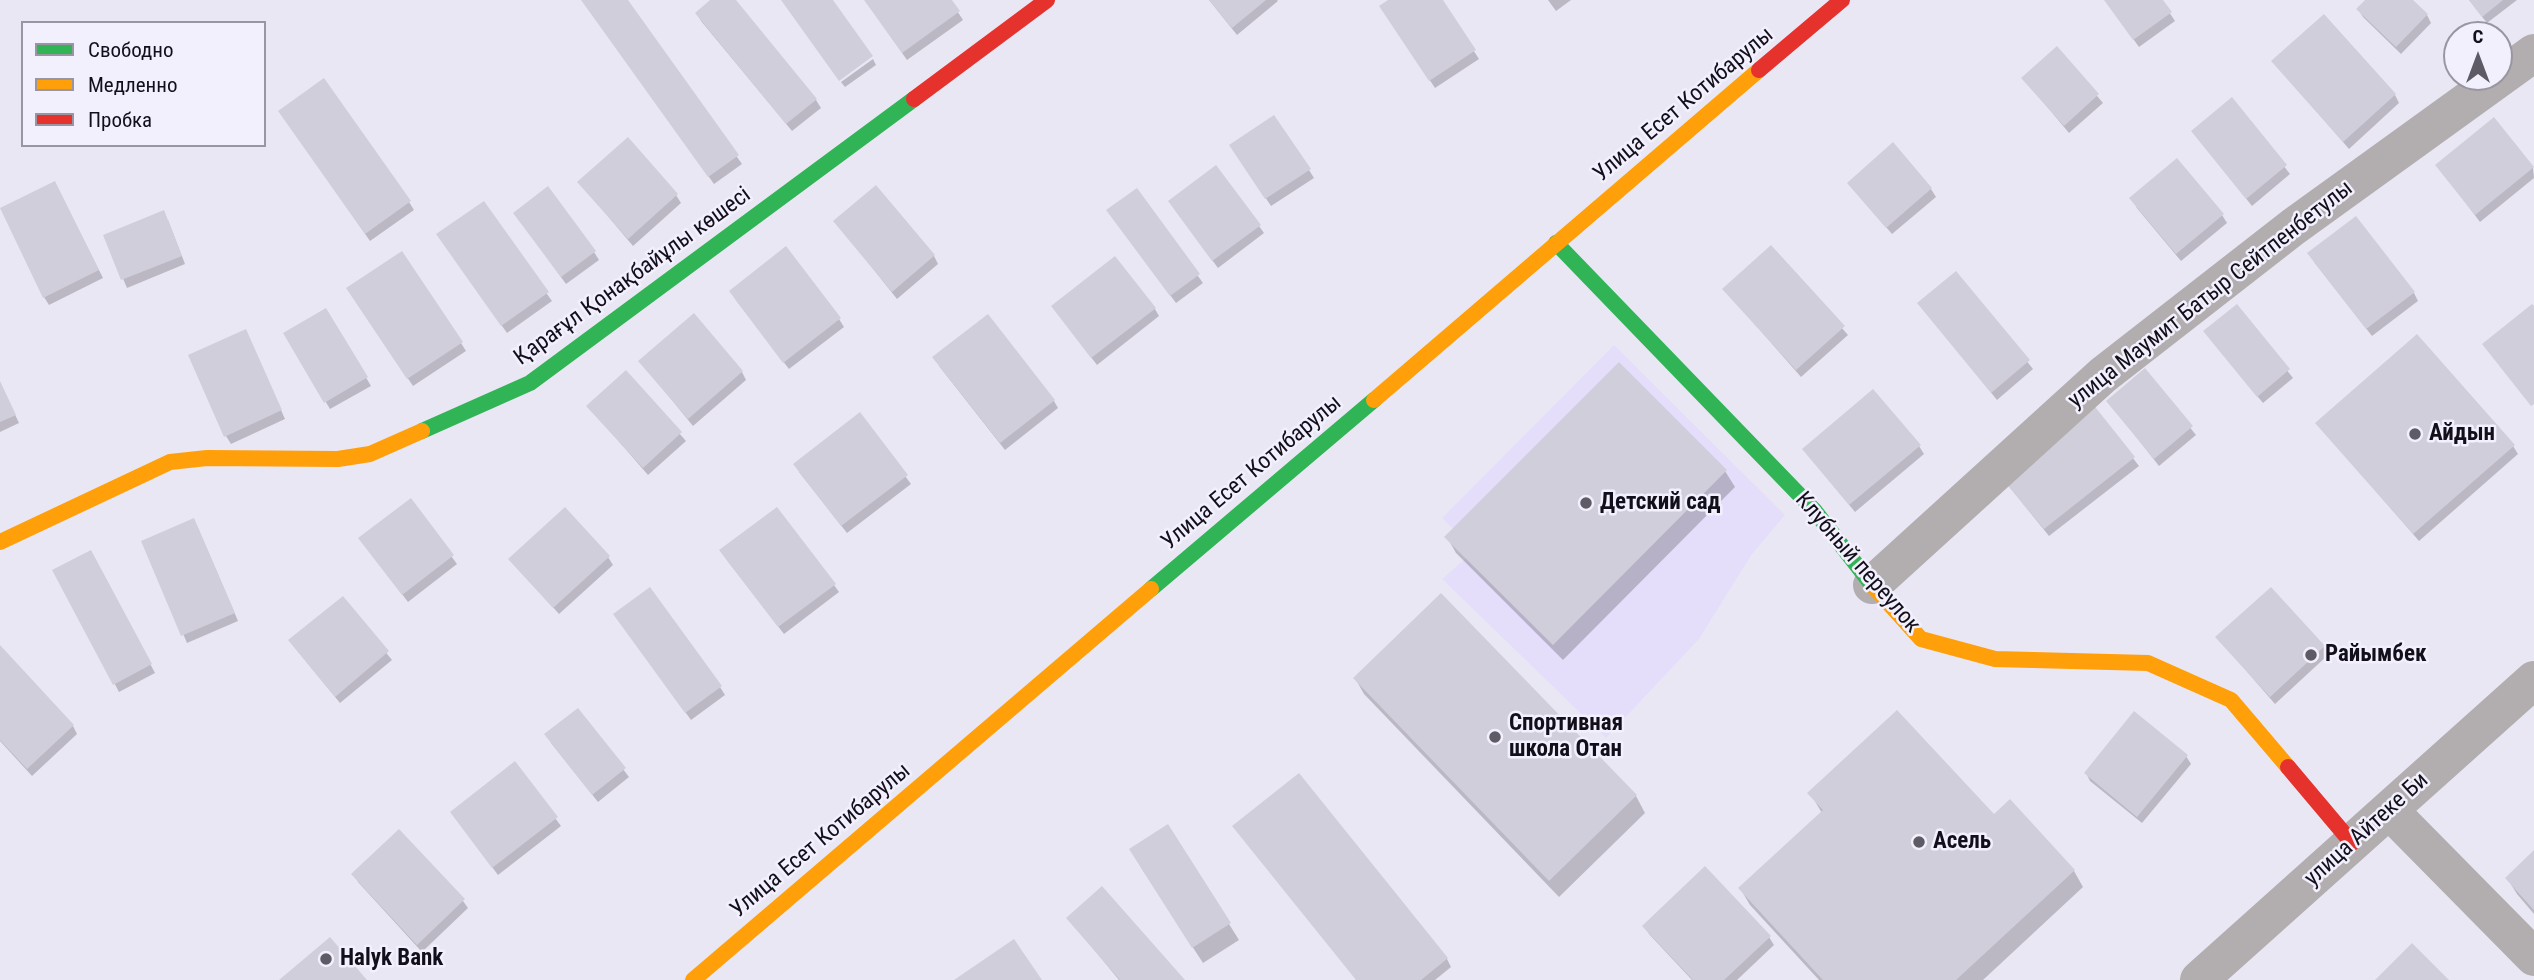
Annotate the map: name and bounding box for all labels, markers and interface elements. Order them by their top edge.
legend [21,21,266,147]
north arrow [2443,21,2513,91]
street label: Улица Есет Котибарулы [1588,22,1780,188]
text: С [2473,25,2483,48]
text: Свободно [88,38,174,62]
text: Медленно [88,73,177,97]
text: Пробка [88,108,152,132]
street label: улица Маумит Батыр Сейтпенбетулы [2063,175,2359,415]
street label: Қарағұл Қонақбайұлы көшесі [509,182,757,372]
street label: Улица Есет Котибарулы [1156,390,1348,556]
place label: Айдын [2429,420,2495,448]
marker: Айдын [2407,426,2423,442]
street label: Клубный переулок [1788,487,1926,639]
place label: Детский сад [1600,489,1721,517]
marker: Детский сад [1578,495,1594,511]
place label: Райымбек [2325,641,2427,669]
marker: Райымбек [2303,647,2319,663]
place label: Спортивная школа Отан [1509,710,1623,764]
marker: Спортивная школа Отан [1487,729,1503,745]
street label: Улица Есет Котибарулы [725,758,917,924]
street label: улица Айтеке Би [2299,767,2435,893]
place label: Асель [1933,828,1991,856]
marker: Асель [1911,834,1927,850]
place label: Halyk Bank [340,945,443,973]
marker: Halyk Bank [318,951,334,967]

